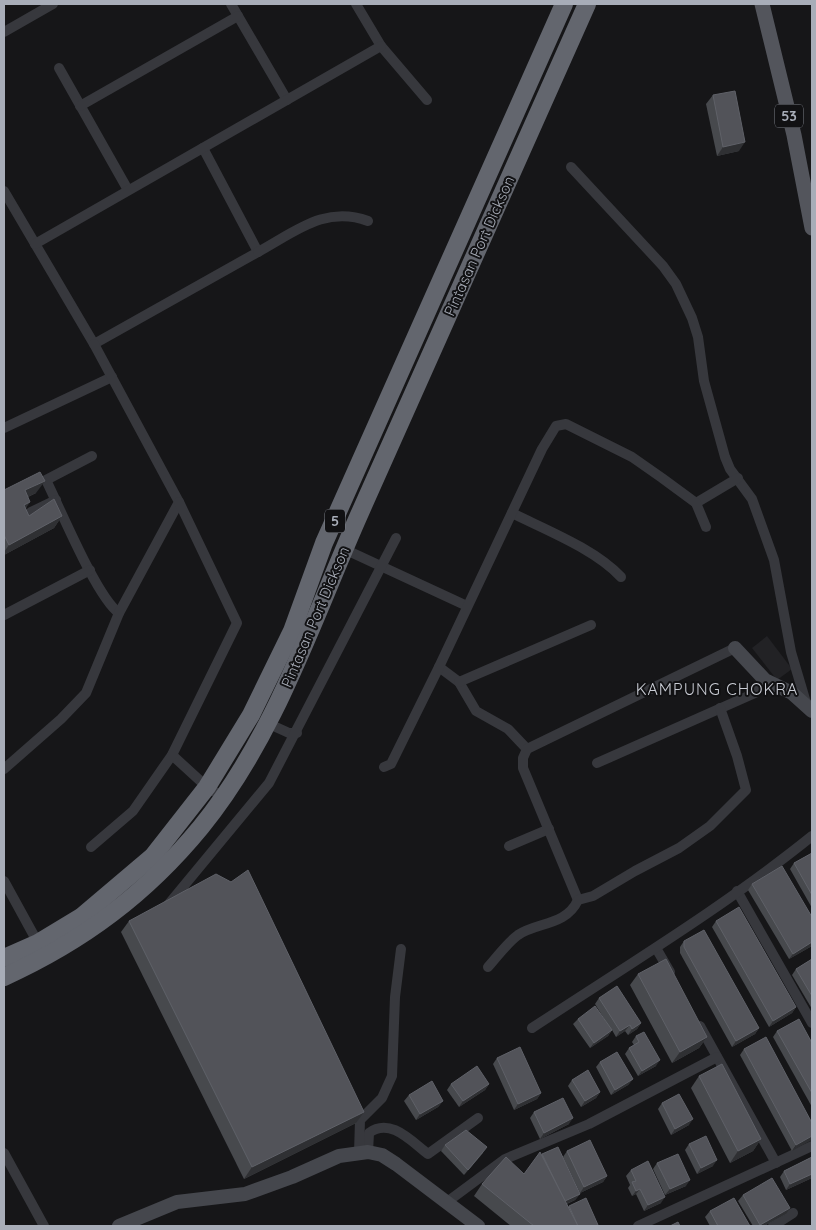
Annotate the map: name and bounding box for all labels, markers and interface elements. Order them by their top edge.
road number: 53 [775,104,803,128]
street label: Pintasan Port Dickson [440,173,518,319]
road number: 5 [325,510,345,532]
street label: Pintasan Port Dickson [277,544,353,690]
district label: KAMPUNG CHOKRA [636,679,798,699]

